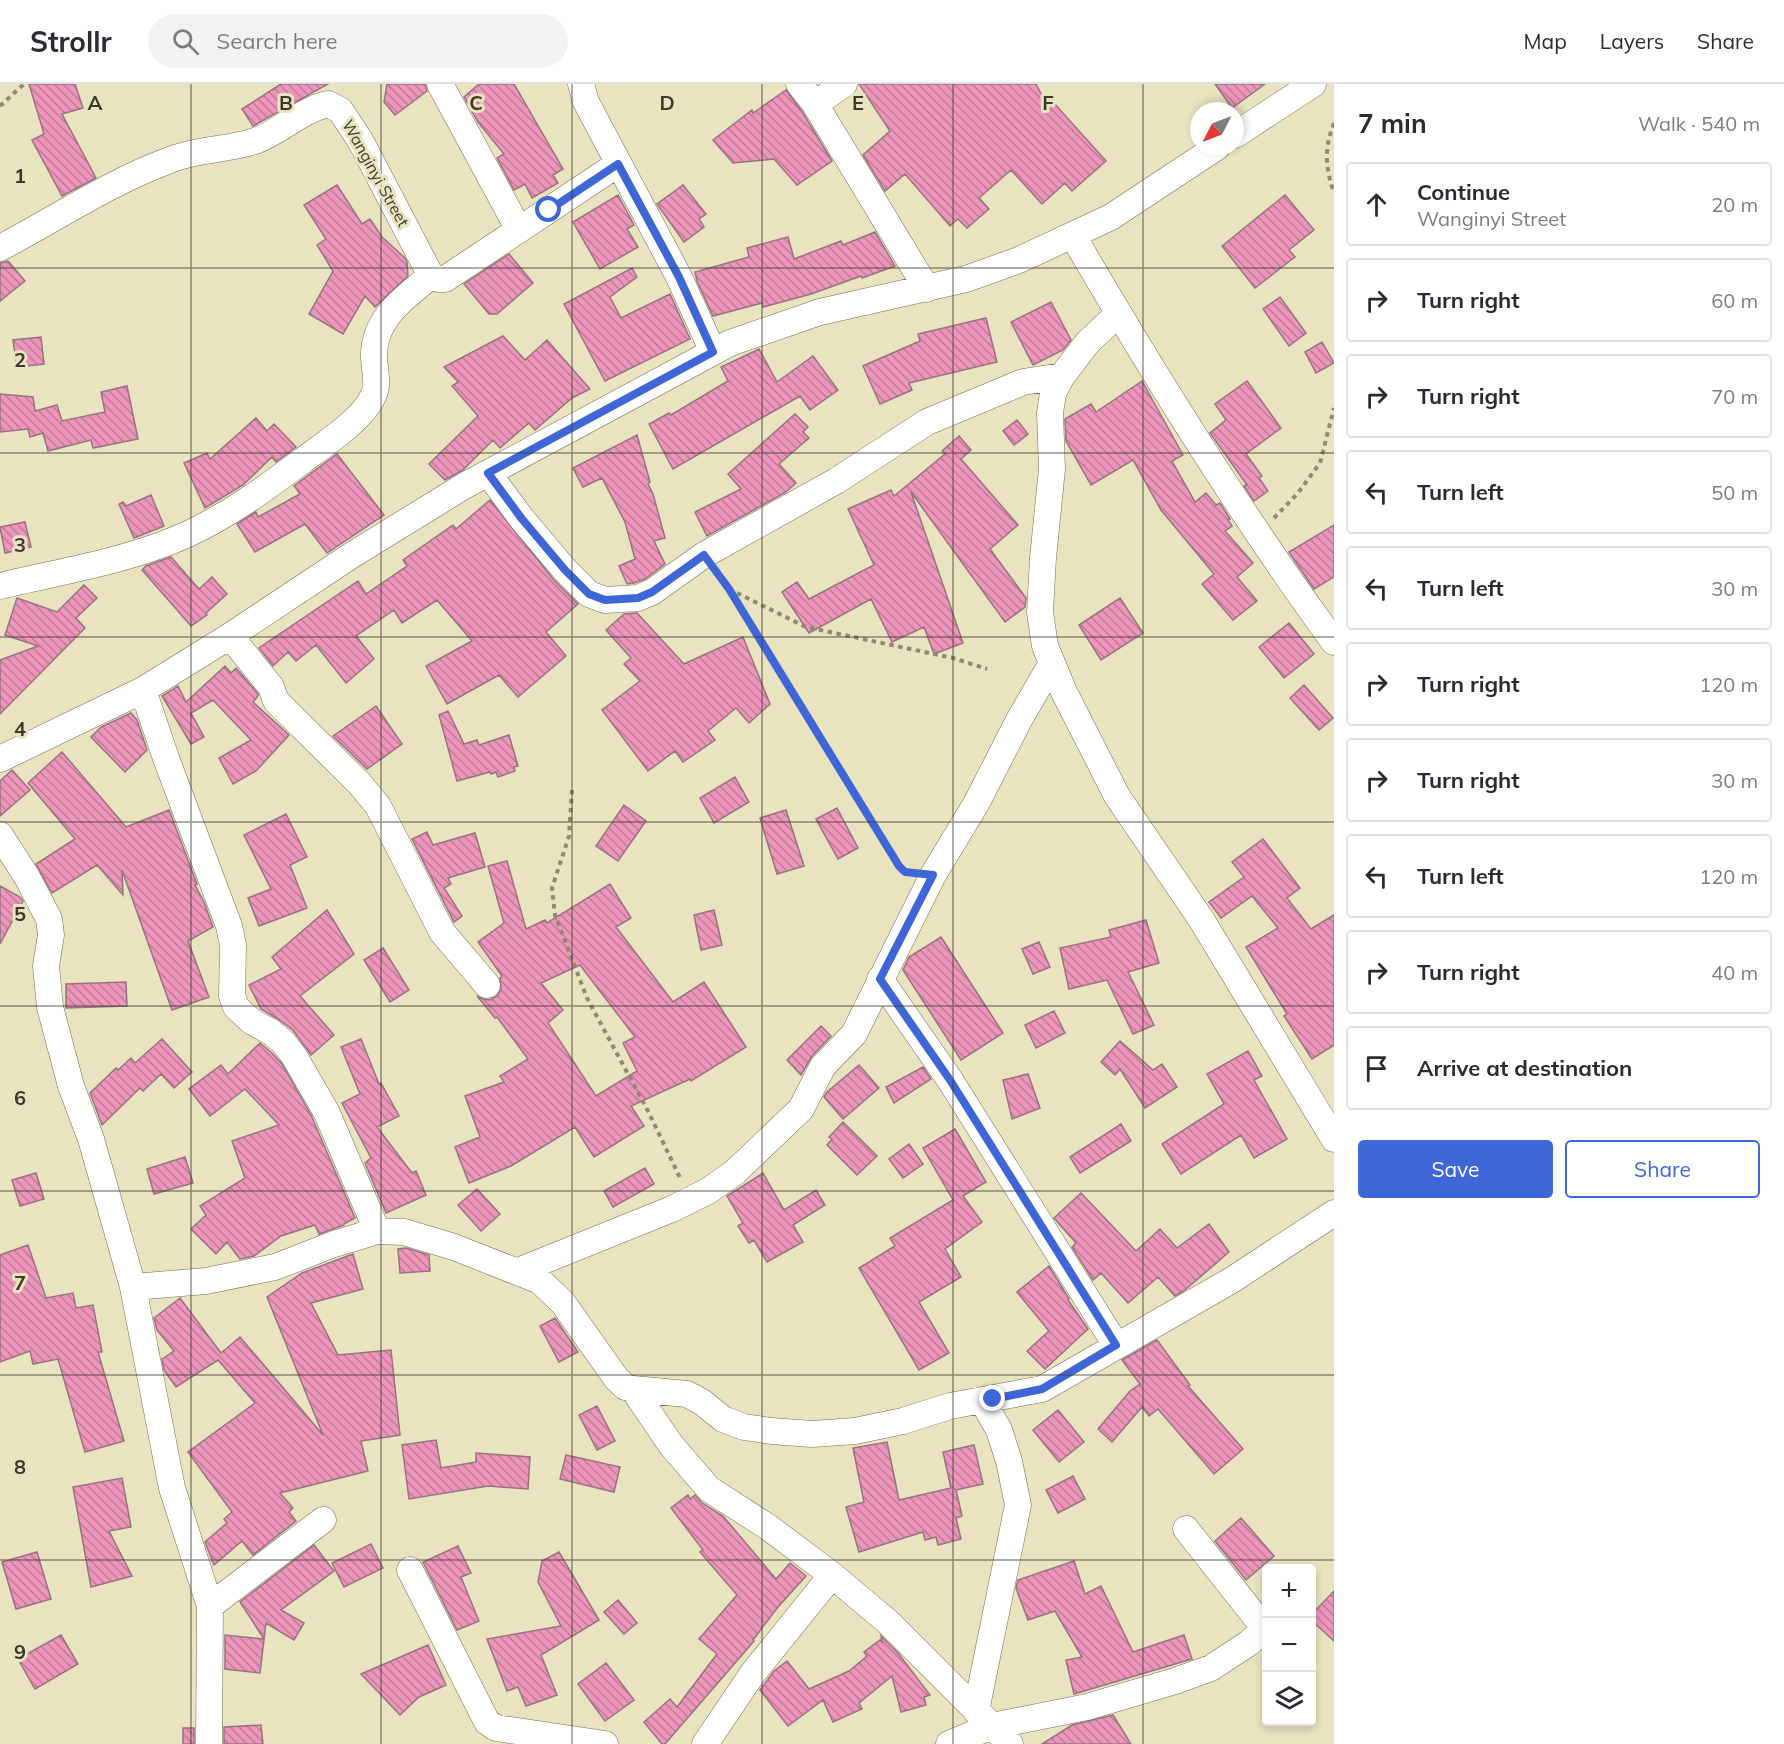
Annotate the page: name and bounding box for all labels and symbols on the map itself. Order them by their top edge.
text: A [88,90,103,115]
text: B [279,90,293,115]
text: C [469,90,483,115]
text: D [659,90,675,115]
text: E [852,90,864,115]
text: F [1042,90,1054,115]
north arrow [1190,102,1244,156]
street label: Wanginyi Street [338,116,414,230]
text: 1 [14,163,26,188]
route start [535,196,561,222]
text: 2 [14,347,26,372]
text: 3 [14,532,26,557]
text: 4 [14,716,26,741]
text: 5 [14,901,26,926]
text: 6 [14,1085,26,1110]
text: 7 [14,1270,26,1295]
route end [979,1385,1005,1411]
text: 8 [14,1454,26,1479]
text: 9 [14,1639,26,1664]

